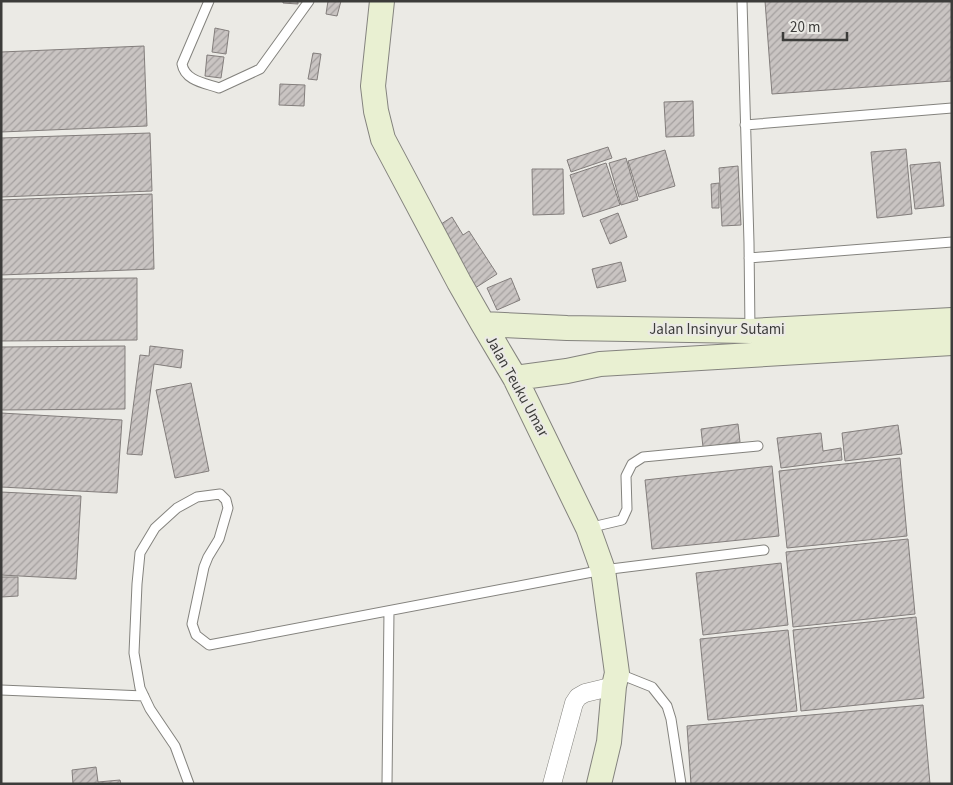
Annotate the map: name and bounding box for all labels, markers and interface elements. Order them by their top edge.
scale bar [783,10,847,42]
text: 20 m [790,17,820,38]
street label: Jalan Insinyur Sutami [649,319,785,340]
street label: Jalan Teuku Umar [480,331,554,441]

